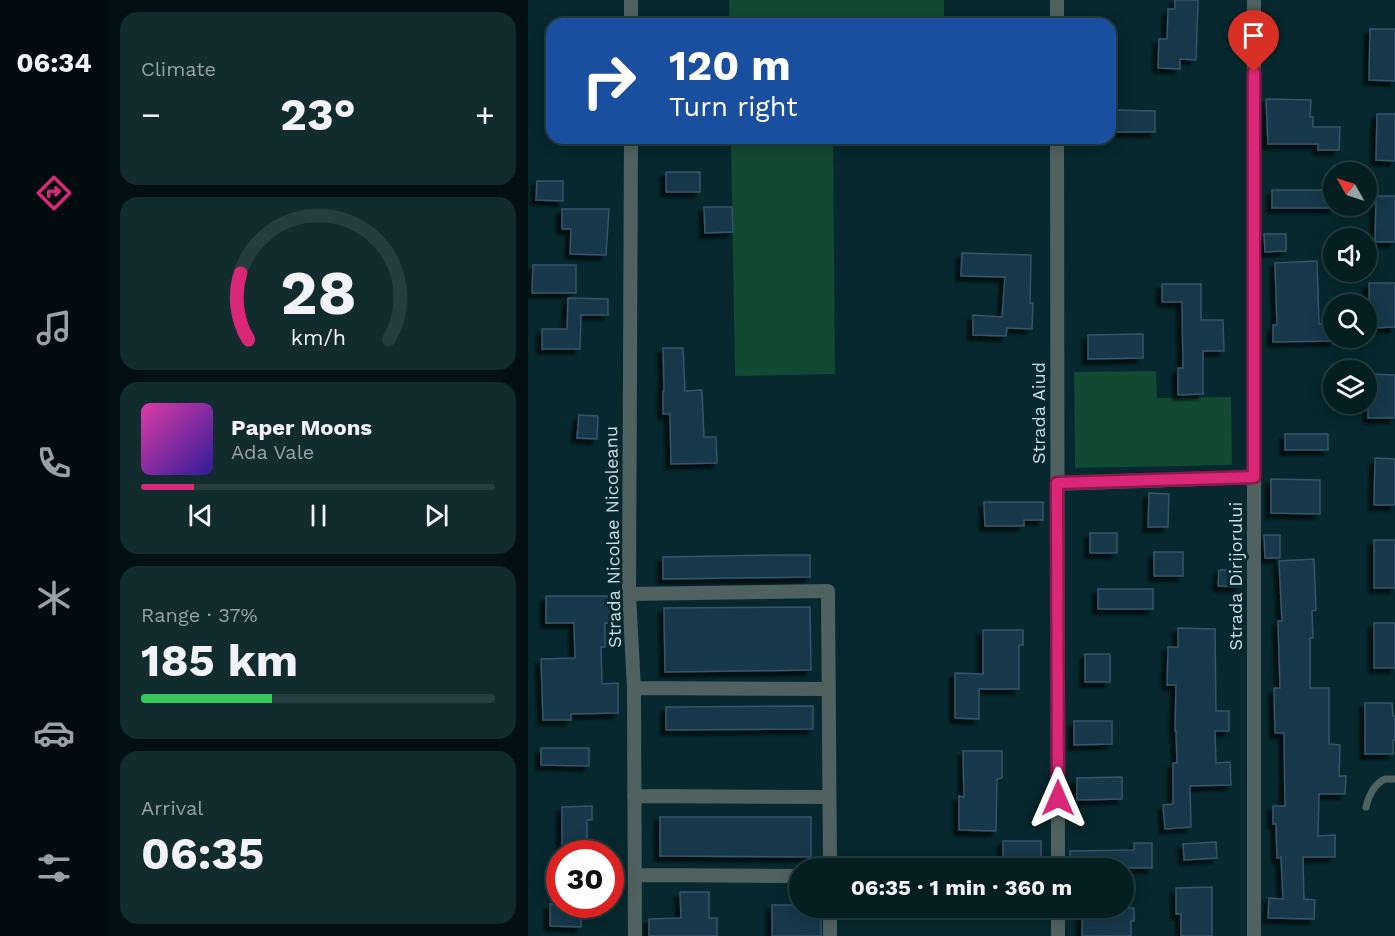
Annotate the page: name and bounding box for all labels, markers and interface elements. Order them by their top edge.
pin [1228,10,1279,72]
icon: arrive [1237,19,1270,52]
text: 120 m [669,41,791,90]
icon: right [570,42,648,120]
text: 06:34 [16,47,92,79]
text: Climate [141,57,216,81]
text: 23° [280,88,356,141]
text: Turn right [669,91,798,123]
text: − [141,95,161,134]
text: + [475,95,495,134]
north arrow [1323,162,1377,216]
map controls [1323,162,1377,414]
icon: directions [33,172,75,214]
button: sound [1323,228,1377,282]
text: 28 [280,256,356,329]
button: search [1323,294,1377,348]
icon: music [33,307,75,349]
text: km/h [290,326,346,351]
button: layers [1323,360,1377,414]
street label: Strada Aiud [1028,362,1049,464]
text: Paper Moons [231,415,372,440]
street label: Strada Nicolae Nicoleanu [600,426,625,648]
text: Ada Vale [231,440,314,464]
icon: phone [33,442,75,484]
icon: previous [184,499,217,532]
icon: pause [302,499,335,532]
icon: next [420,499,453,532]
street label: Strada Dirijorului [1225,502,1246,650]
icon: climate [33,577,75,619]
text: Range · 37% [141,603,258,627]
text: 185 km [141,634,298,687]
icon: car [33,712,75,754]
position arrow [1026,766,1090,830]
text: Arrival [141,796,203,820]
text: 06:35 [141,827,264,880]
speed limit sign: 30 [546,840,624,918]
icon: filters [33,847,75,889]
text: 06:35 · 1 min · 360 m [851,875,1072,900]

